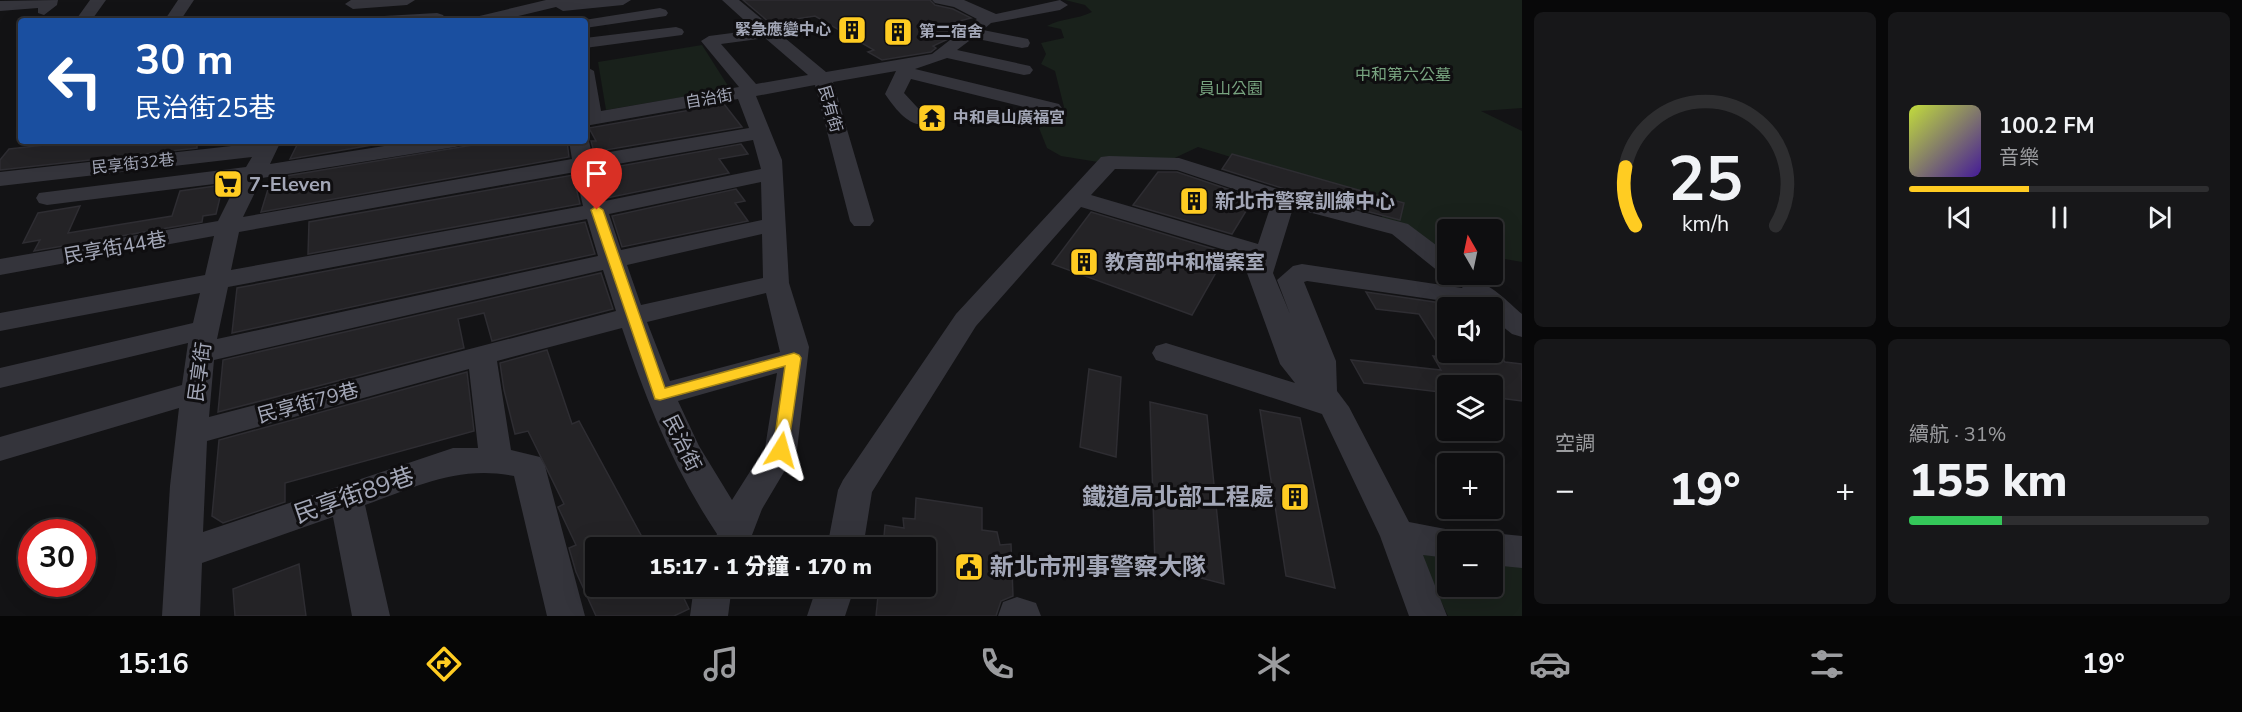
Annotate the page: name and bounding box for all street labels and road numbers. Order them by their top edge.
street label: 民有街 [813,83,847,135]
street label: 自治街 [683,84,735,114]
street label: 民享街32巷 [90,149,176,179]
street label: 民享街44巷 [61,226,169,270]
street label: 民享街 [182,340,218,404]
street label: 民享街79巷 [254,377,362,429]
street label: 民治街 [657,410,707,476]
street label: 民享街89巷 [290,460,418,530]

